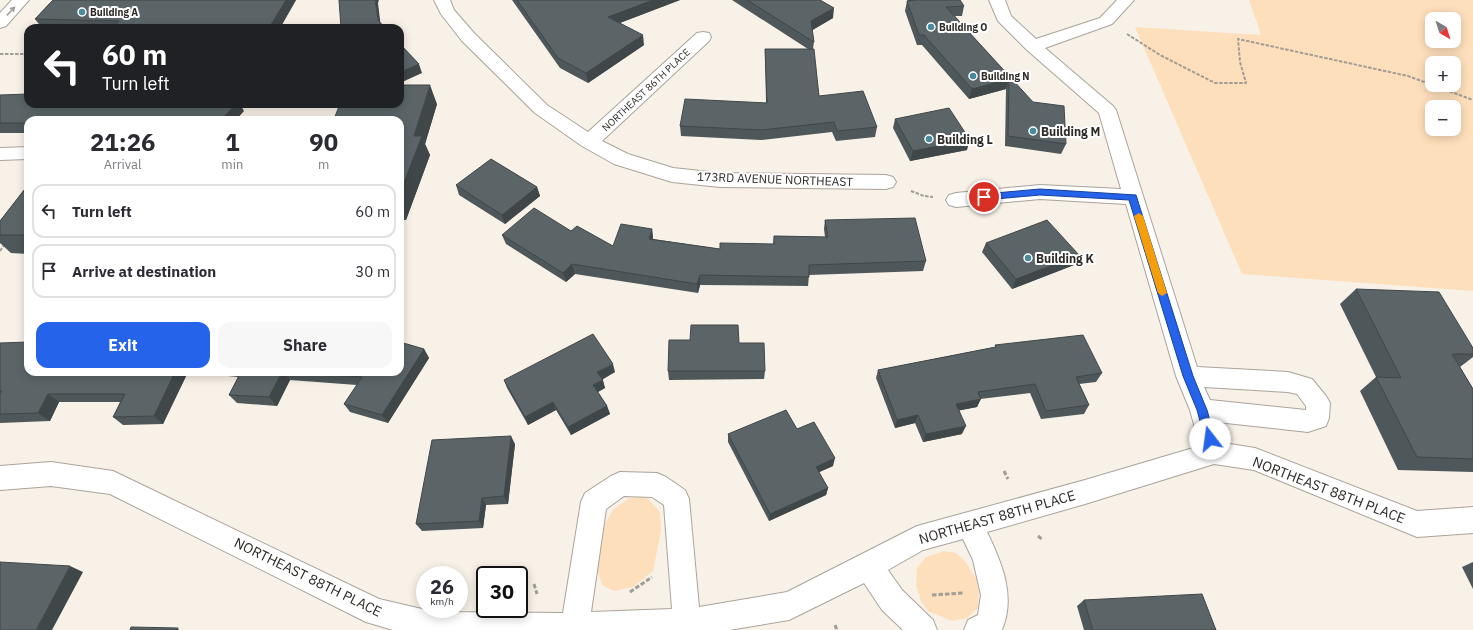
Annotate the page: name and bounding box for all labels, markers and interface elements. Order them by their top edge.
place label: Building A [90,6,138,19]
one-way arrow [6,7,15,16]
marker: Building A [77,7,87,17]
north arrow [1425,12,1461,48]
map controls [1425,12,1461,136]
place label: Building O [939,21,987,34]
marker: Building O [926,22,936,32]
text: 60 m [102,36,167,73]
icon: left [36,40,88,92]
street label: NORTHEAST 86TH PLACE [599,46,693,134]
button: + [1425,56,1461,92]
place label: Building N [981,70,1030,83]
marker: Building N [968,71,978,81]
text: Turn left [102,72,170,95]
button: − [1425,100,1461,136]
place label: Building M [1041,124,1100,139]
text: 21:26 [90,126,155,158]
text: 1 [225,126,240,158]
text: 90 [309,126,338,158]
marker: Building M [1028,126,1038,136]
place label: Building L [937,132,993,147]
marker: Building L [924,134,934,144]
text: Arrival [104,156,142,173]
text: min [221,156,243,173]
text: m [318,156,329,173]
street label: 173RD AVENUE NORTHEAST [697,169,853,189]
pin [967,180,1001,214]
icon: arrive [973,186,995,208]
icon: left [38,200,60,222]
text: Turn left [72,202,132,221]
text: 60 m [355,202,390,221]
place label: Building K [1036,251,1095,266]
marker: Building K [1023,253,1033,263]
icon: arrive [38,260,60,282]
text: Arrive at destination [72,262,216,281]
text: 30 m [355,262,390,281]
button: Exit [36,322,210,368]
button: Share [218,322,392,368]
position arrow [1189,418,1231,460]
street label: NORTHEAST 88TH PLACE [1250,453,1408,527]
street label: NORTHEAST 88TH PLACE [917,486,1077,548]
street label: NORTHEAST 88TH PLACE [231,533,385,621]
speed limit sign: 30 [476,566,528,618]
text: 26 [430,573,454,600]
text: km/h [430,595,454,608]

